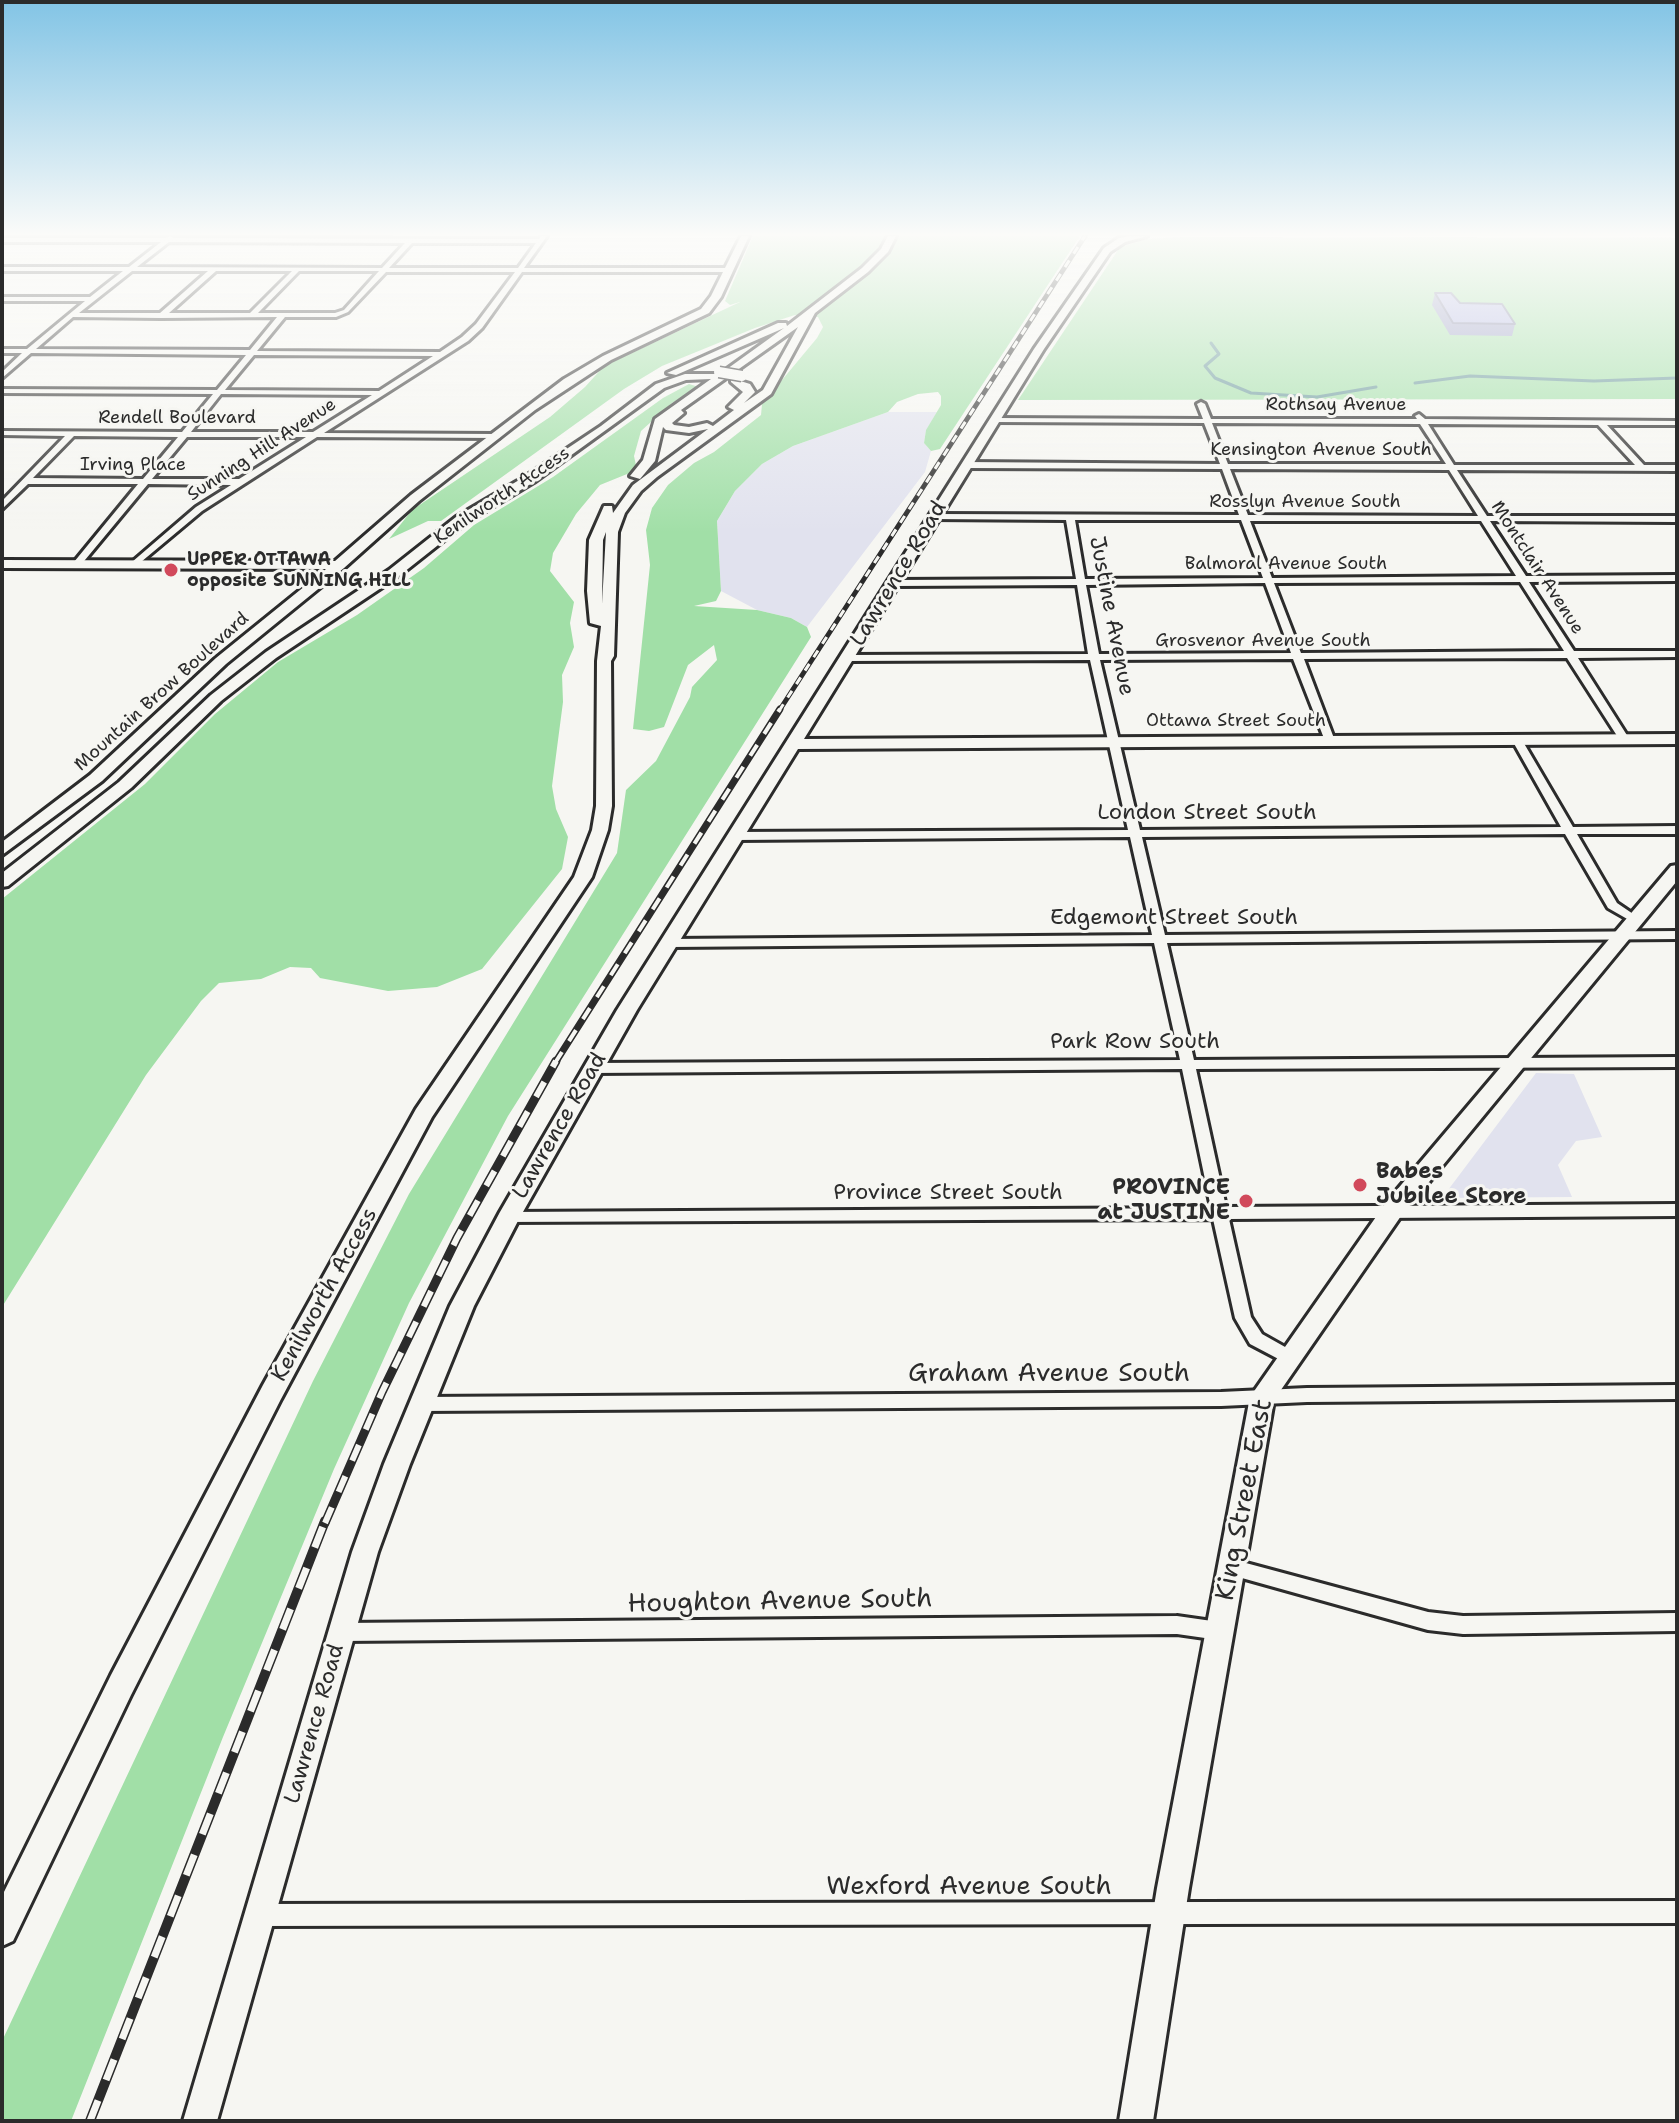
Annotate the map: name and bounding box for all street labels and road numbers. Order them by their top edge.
street label: Sunning Hill Avenue [184,394,340,506]
street label: Rothsay Avenue [1266,394,1406,416]
street label: Rendell Boulevard [98,407,256,429]
street label: Kensington Avenue South [1210,439,1432,461]
street label: Kenilworth Access [430,443,574,549]
street label: Irving Place [80,454,186,476]
street label: Rosslyn Avenue South [1209,491,1401,513]
street label: Lawrence Road [845,497,953,651]
street label: Montclair Avenue [1486,497,1588,639]
street label: Justine Avenue [1083,534,1139,698]
street label: Balmoral Avenue South [1185,553,1387,575]
street label: Mountain Brow Boulevard [70,608,254,776]
street label: Grosvenor Avenue South [1155,630,1371,652]
street label: Ottawa Street South [1146,710,1326,732]
street label: London Street South [1097,800,1317,826]
street label: Edgemont Street South [1050,905,1298,931]
street label: Park Row South [1050,1029,1220,1055]
street label: Lawrence Road [507,1048,613,1204]
street label: Province Street South [833,1180,1063,1206]
street label: Kenilworth Access [266,1204,384,1386]
street label: Graham Avenue South [908,1358,1190,1390]
street label: King Street East [1210,1396,1280,1604]
street label: Houghton Avenue South [627,1584,933,1620]
street label: Lawrence Road [280,1641,350,1807]
street label: Wexford Avenue South [826,1871,1112,1903]

